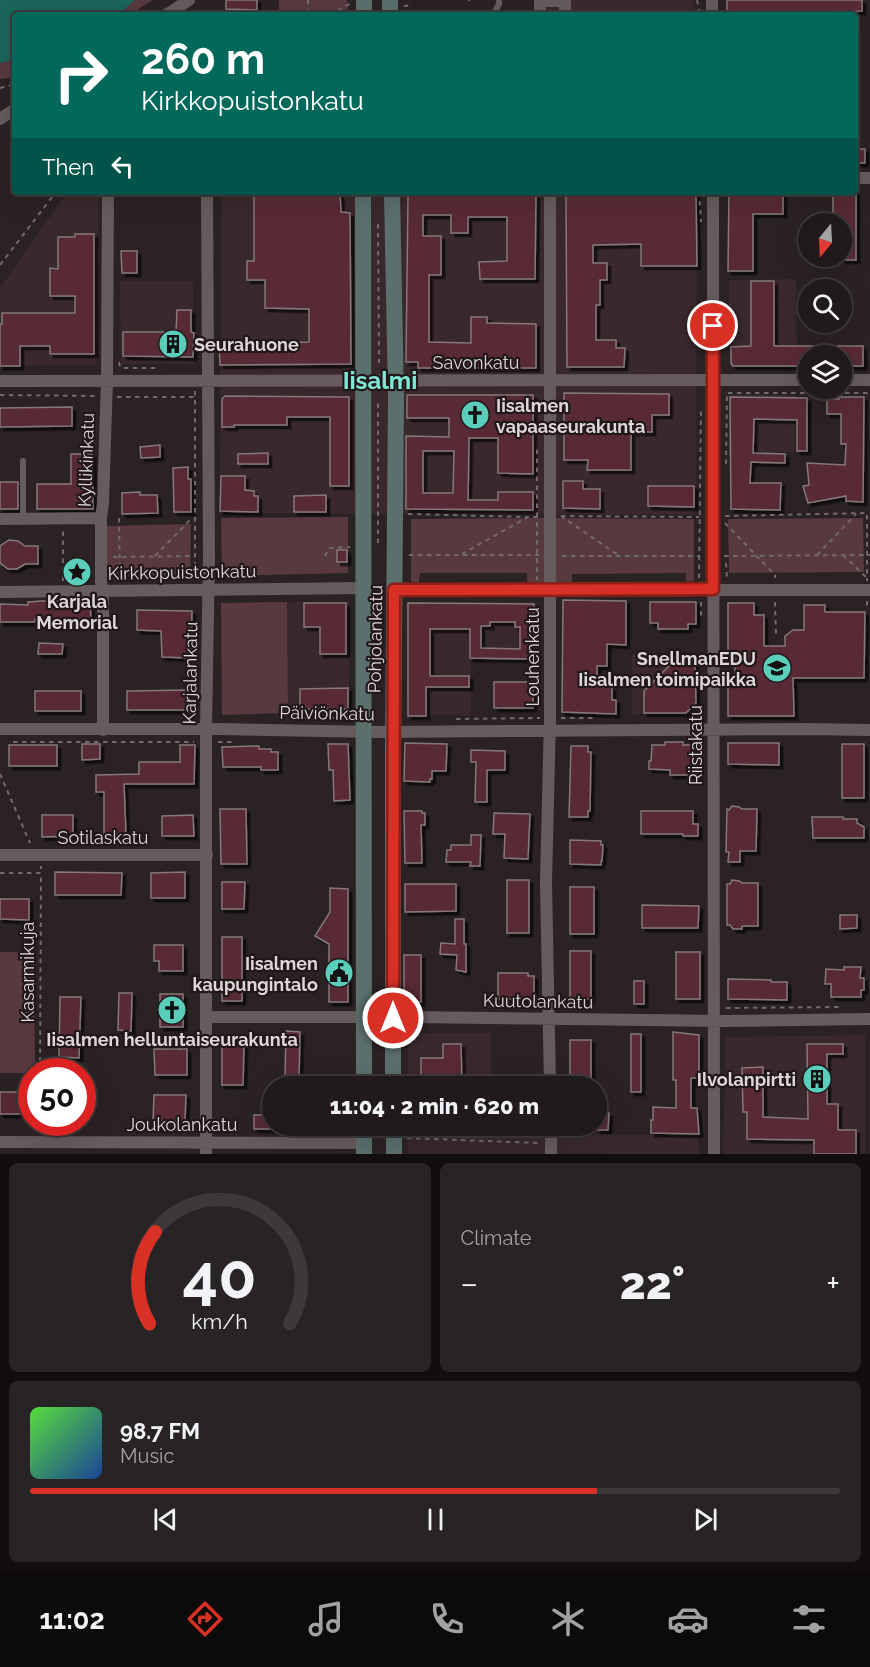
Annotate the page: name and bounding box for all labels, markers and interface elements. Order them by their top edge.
text: 260 m [141,35,265,84]
icon: right [42,36,120,114]
text: Kirkkopuistonkatu [141,85,364,116]
icon: left [106,150,139,183]
text: Then [42,154,94,180]
north arrow [798,213,852,267]
map controls [798,213,852,399]
button: search [798,279,852,333]
pin [687,300,738,351]
icon: arrive [696,309,729,342]
building icon: Seurahuone [157,328,189,360]
place label: Seurahuone [194,334,299,355]
button: layers [798,345,852,399]
street label: Savonkatu [433,352,519,373]
district label: Iisalmi [343,366,417,395]
place label: Iisalmen vapaaseurakunta [496,395,645,437]
church icon: Iisalmen vapaaseurakunta [459,399,491,431]
street label: Kyllikinkatu [74,412,98,508]
place icon: Karjala Memorial [61,556,93,588]
street label: Kirkkopuistonkatu [108,560,256,584]
street label: Pohjolankatu [364,585,386,693]
place label: Karjala Memorial [36,591,118,633]
street label: Louhenkatu [522,607,543,707]
street label: Karjalankatu [179,621,201,725]
place label: SnellmanEDU Iisalmen toimipaikka [578,648,756,690]
school or university icon: SnellmanEDU Iisalmen toimipaikka [761,652,793,684]
street label: Päiviönkatu [279,702,375,724]
street label: Riistakatu [685,705,706,785]
street label: Sotilaskatu [58,827,148,848]
street label: Kasarmikuja [17,922,38,1022]
place label: Iisalmen kaupungintalo [192,953,318,995]
public building icon: Iisalmen kaupungintalo [323,957,355,989]
position arrow [361,986,425,1050]
street label: Kuutolankatu [483,990,593,1012]
church icon: Iisalmen helluntaiseurakunta [156,994,188,1026]
place label: Iisalmen helluntaiseurakunta [46,1029,298,1050]
speed limit sign: 50 [18,1058,96,1136]
building icon: Ilvolanpirtti [801,1063,833,1095]
place label: Ilvolanpirtti [697,1069,796,1090]
text: 11:04 · 2 min · 620 m [330,1093,539,1119]
street label: Joukolankatu [127,1114,237,1135]
text: Climate [461,1226,532,1250]
text: 40 [183,1239,257,1313]
text: 22° [620,1257,685,1310]
text: − [461,1264,478,1303]
text: + [826,1264,840,1303]
text: km/h [191,1310,248,1335]
text: 98.7 FM [120,1418,200,1444]
text: Music [120,1444,174,1468]
icon: previous [149,1503,182,1536]
icon: pause [419,1503,452,1536]
icon: next [689,1503,722,1536]
icon: directions [184,1598,226,1640]
icon: music [305,1598,347,1640]
icon: phone [426,1598,468,1640]
icon: climate [547,1598,589,1640]
icon: car [667,1598,709,1640]
icon: filters [788,1598,830,1640]
text: 11:02 [39,1604,105,1635]

